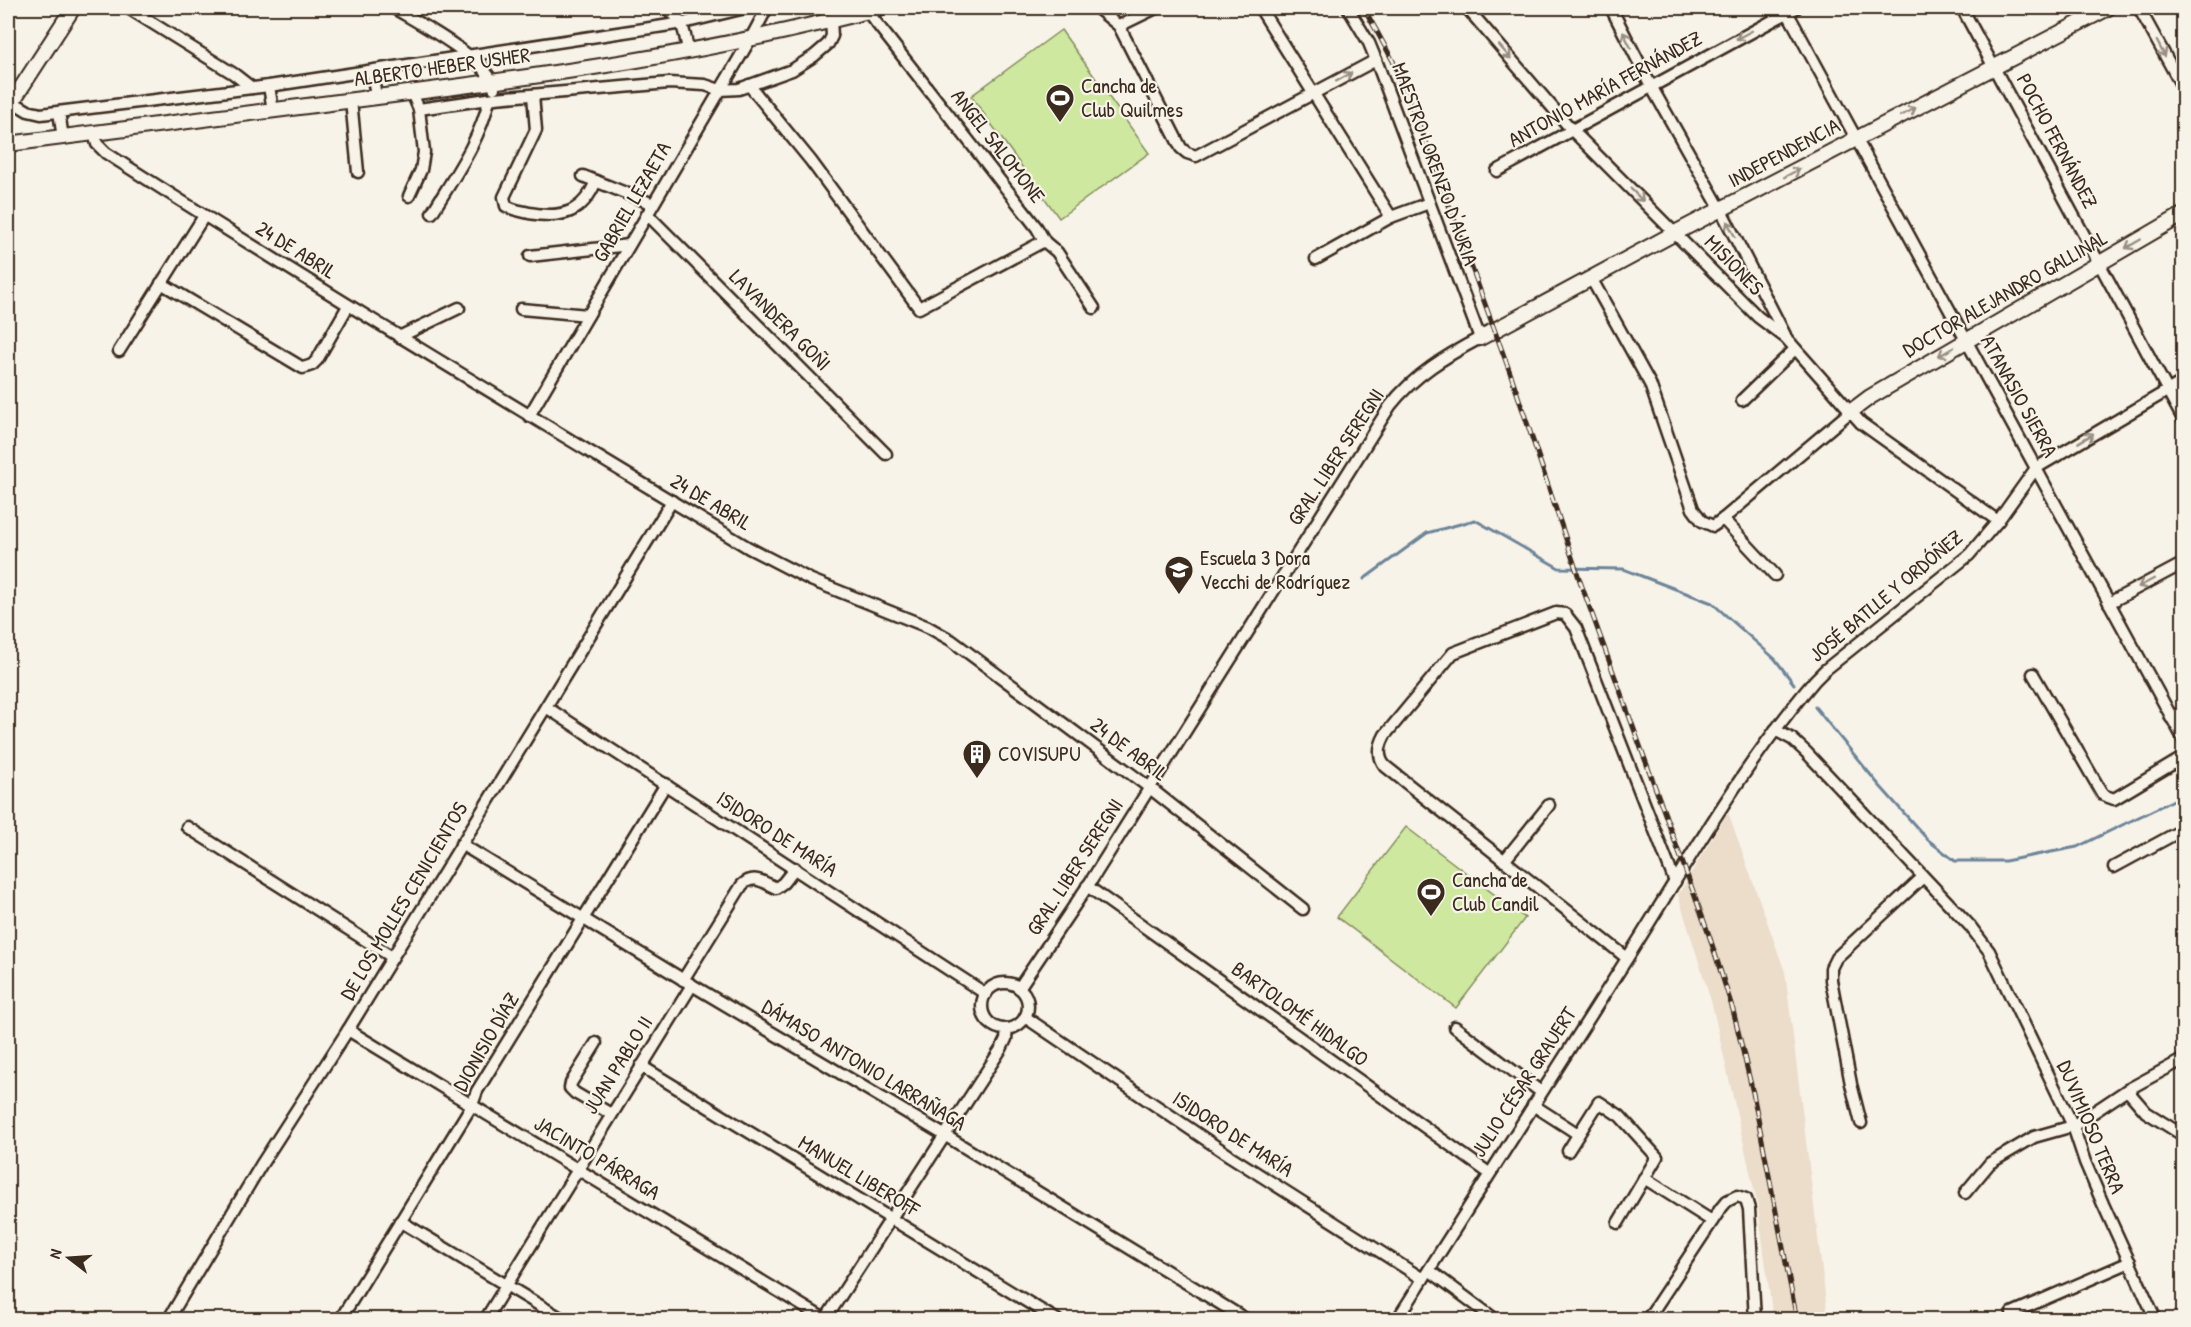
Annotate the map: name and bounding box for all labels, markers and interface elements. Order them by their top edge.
street label: ANTONIO MARÍA FERNÁNDEZ [1503,23,1707,154]
one-way arrow [1736,29,1753,41]
one-way arrow [1621,31,1633,49]
one-way arrow [2156,39,2167,57]
street label: ALBERTO HEBER USHER [352,40,532,93]
one-way arrow [1498,44,1511,60]
street label: MAESTRO LORENZO D'AURIA [1385,58,1486,269]
street label: POCHO FERNÁNDEZ [2010,68,2105,214]
place label: Cancha de Club Quilmes [1081,71,1183,124]
one-way arrow [1335,71,1353,82]
sports icon: Cancha de Club Quilmes [1044,82,1076,124]
street label: ANGEL SALOMONE [945,83,1052,209]
one-way arrow [1898,106,1916,117]
street label: INDEPENDENCIA [1723,111,1845,194]
street label: GABRIEL LEZAETA [585,136,678,267]
one-way arrow [1782,167,1800,178]
one-way arrow [1629,188,1644,202]
street label: 24 DE ABRIL [251,213,342,286]
one-way arrow [1725,221,1736,239]
street label: DOCTOR ALEJANDRO GALLINAL [1897,223,2112,364]
street label: MISIONES [1698,228,1771,302]
one-way arrow [2125,238,2142,250]
street label: LAVANDERA GOÑI [723,262,838,377]
street label: ATANASIO SIERRA [1974,329,2065,462]
one-way arrow [1938,347,1955,359]
street label: GRAL. LIBER SEREGNI [1280,383,1391,531]
one-way arrow [2077,432,2094,444]
street label: 24 DE ABRIL [665,466,757,537]
street label: JOSÉ BATLLE Y ORDÓÑEZ [1803,523,1969,668]
place label: Escuela 3 Dora Vecchi de Rodríguez [1200,543,1350,596]
school or university icon: Escuela 3 Dora Vecchi de Rodríguez [1163,554,1195,596]
one-way arrow [2138,577,2155,589]
street label: 24 DE ABRIL [1085,710,1174,787]
building icon: COVISUPU [961,738,993,780]
place label: COVISUPU [998,739,1081,768]
street label: ISIDORO DE MARÍA [711,784,843,884]
street label: GRAL. LIBER SEREGNI [1019,793,1130,941]
street label: DE LOS MOLLES CENICIENTOS [333,796,475,1005]
place label: Cancha de Club Candil [1452,865,1539,918]
sports icon: Cancha de Club Candil [1415,876,1447,918]
street label: BARTOLOMÉ HIDALGO [1226,954,1375,1073]
street label: DIONISIO DÍAZ [446,987,526,1096]
street label: DÁMASO ANTONIO LARRAÑAGA [757,992,972,1137]
street label: JULIO CÉSAR GRAUERT [1464,1000,1584,1162]
street label: JUAN PABLO II [576,1010,659,1119]
street label: DUVIMIOSO TERRA [2050,1056,2133,1198]
street label: ISIDORO DE MARÍA [1167,1084,1299,1184]
street label: JACINTO PÁRRAGA [529,1109,666,1207]
street label: MANUEL LIBEROFF [793,1128,926,1224]
north arrow [39,1228,99,1288]
text: N [43,1246,67,1261]

